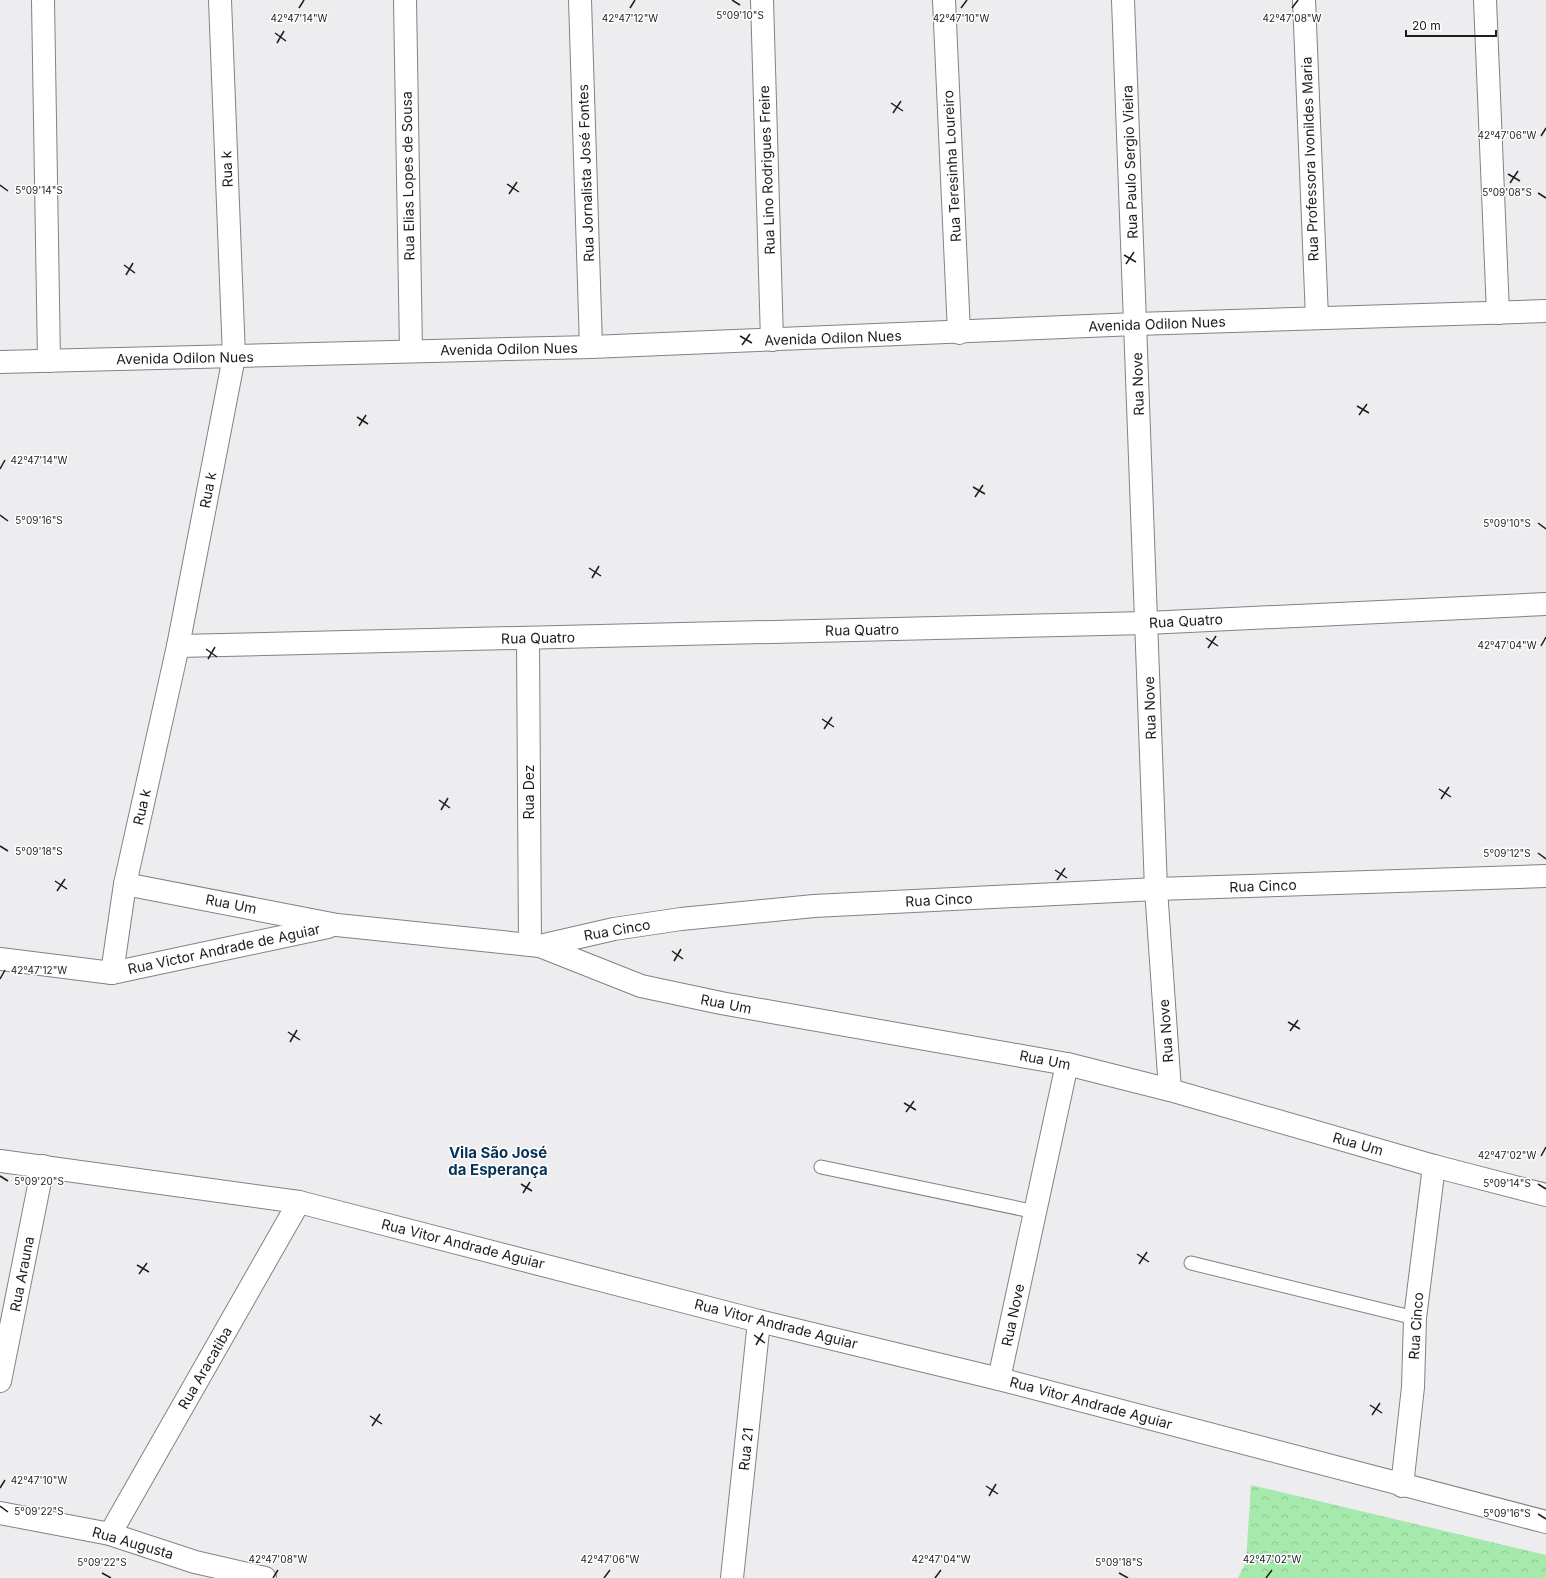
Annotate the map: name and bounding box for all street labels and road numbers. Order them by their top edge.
street label: Rua Professora Ivonildes Maria [1297,56,1322,262]
street label: Rua Jornalista José Fontes [574,84,597,262]
street label: Rua Lino Rodrigues Freire [755,85,778,255]
street label: Rua Paulo Sergio Vieira [1118,85,1141,239]
street label: Rua Teresinha Loureiro [939,90,964,242]
street label: Rua Elias Lopes de Sousa [398,91,417,261]
street label: Rua k [217,150,236,188]
street label: Avenida Odilon Nues [1088,313,1226,334]
street label: Avenida Odilon Nues [764,327,902,348]
street label: Avenida Odilon Nues [440,339,578,358]
street label: Avenida Odilon Nues [116,348,254,367]
street label: Rua Nove [1128,352,1147,416]
street label: Rua k [196,470,219,510]
street label: Rua Quatro [1149,610,1223,631]
street label: Rua Quatro [825,620,899,639]
street label: Rua Quatro [501,628,575,647]
street label: Rua Nove [1140,676,1159,740]
street label: Rua Dez [520,765,537,819]
street label: Rua k [129,787,154,827]
street label: Rua Cinco [1229,876,1297,895]
street label: Rua Cinco [905,889,973,910]
street label: Rua Um [204,890,258,917]
street label: Rua Cinco [582,915,652,944]
street label: Rua Victor Andrade de Aguiar [126,920,322,977]
street label: Rua Um [699,990,753,1017]
street label: Rua Nove [1155,999,1176,1063]
street label: Rua Um [1018,1046,1072,1073]
street label: Rua Um [1331,1128,1385,1159]
street label: Rua Vitor Andrade Aguiar [380,1215,546,1272]
street label: Rua Arauna [6,1235,37,1313]
street label: Rua Nove [998,1282,1027,1348]
street label: Rua Cinco [1405,1292,1426,1360]
street label: Rua Vitor Andrade Aguiar [693,1295,859,1352]
street label: Rua Aracatiba [174,1323,235,1412]
street label: Rua Vitor Andrade Aguiar [1008,1373,1174,1432]
street label: Rua 21 [735,1427,756,1471]
street label: Rua Augusta [91,1523,176,1562]

